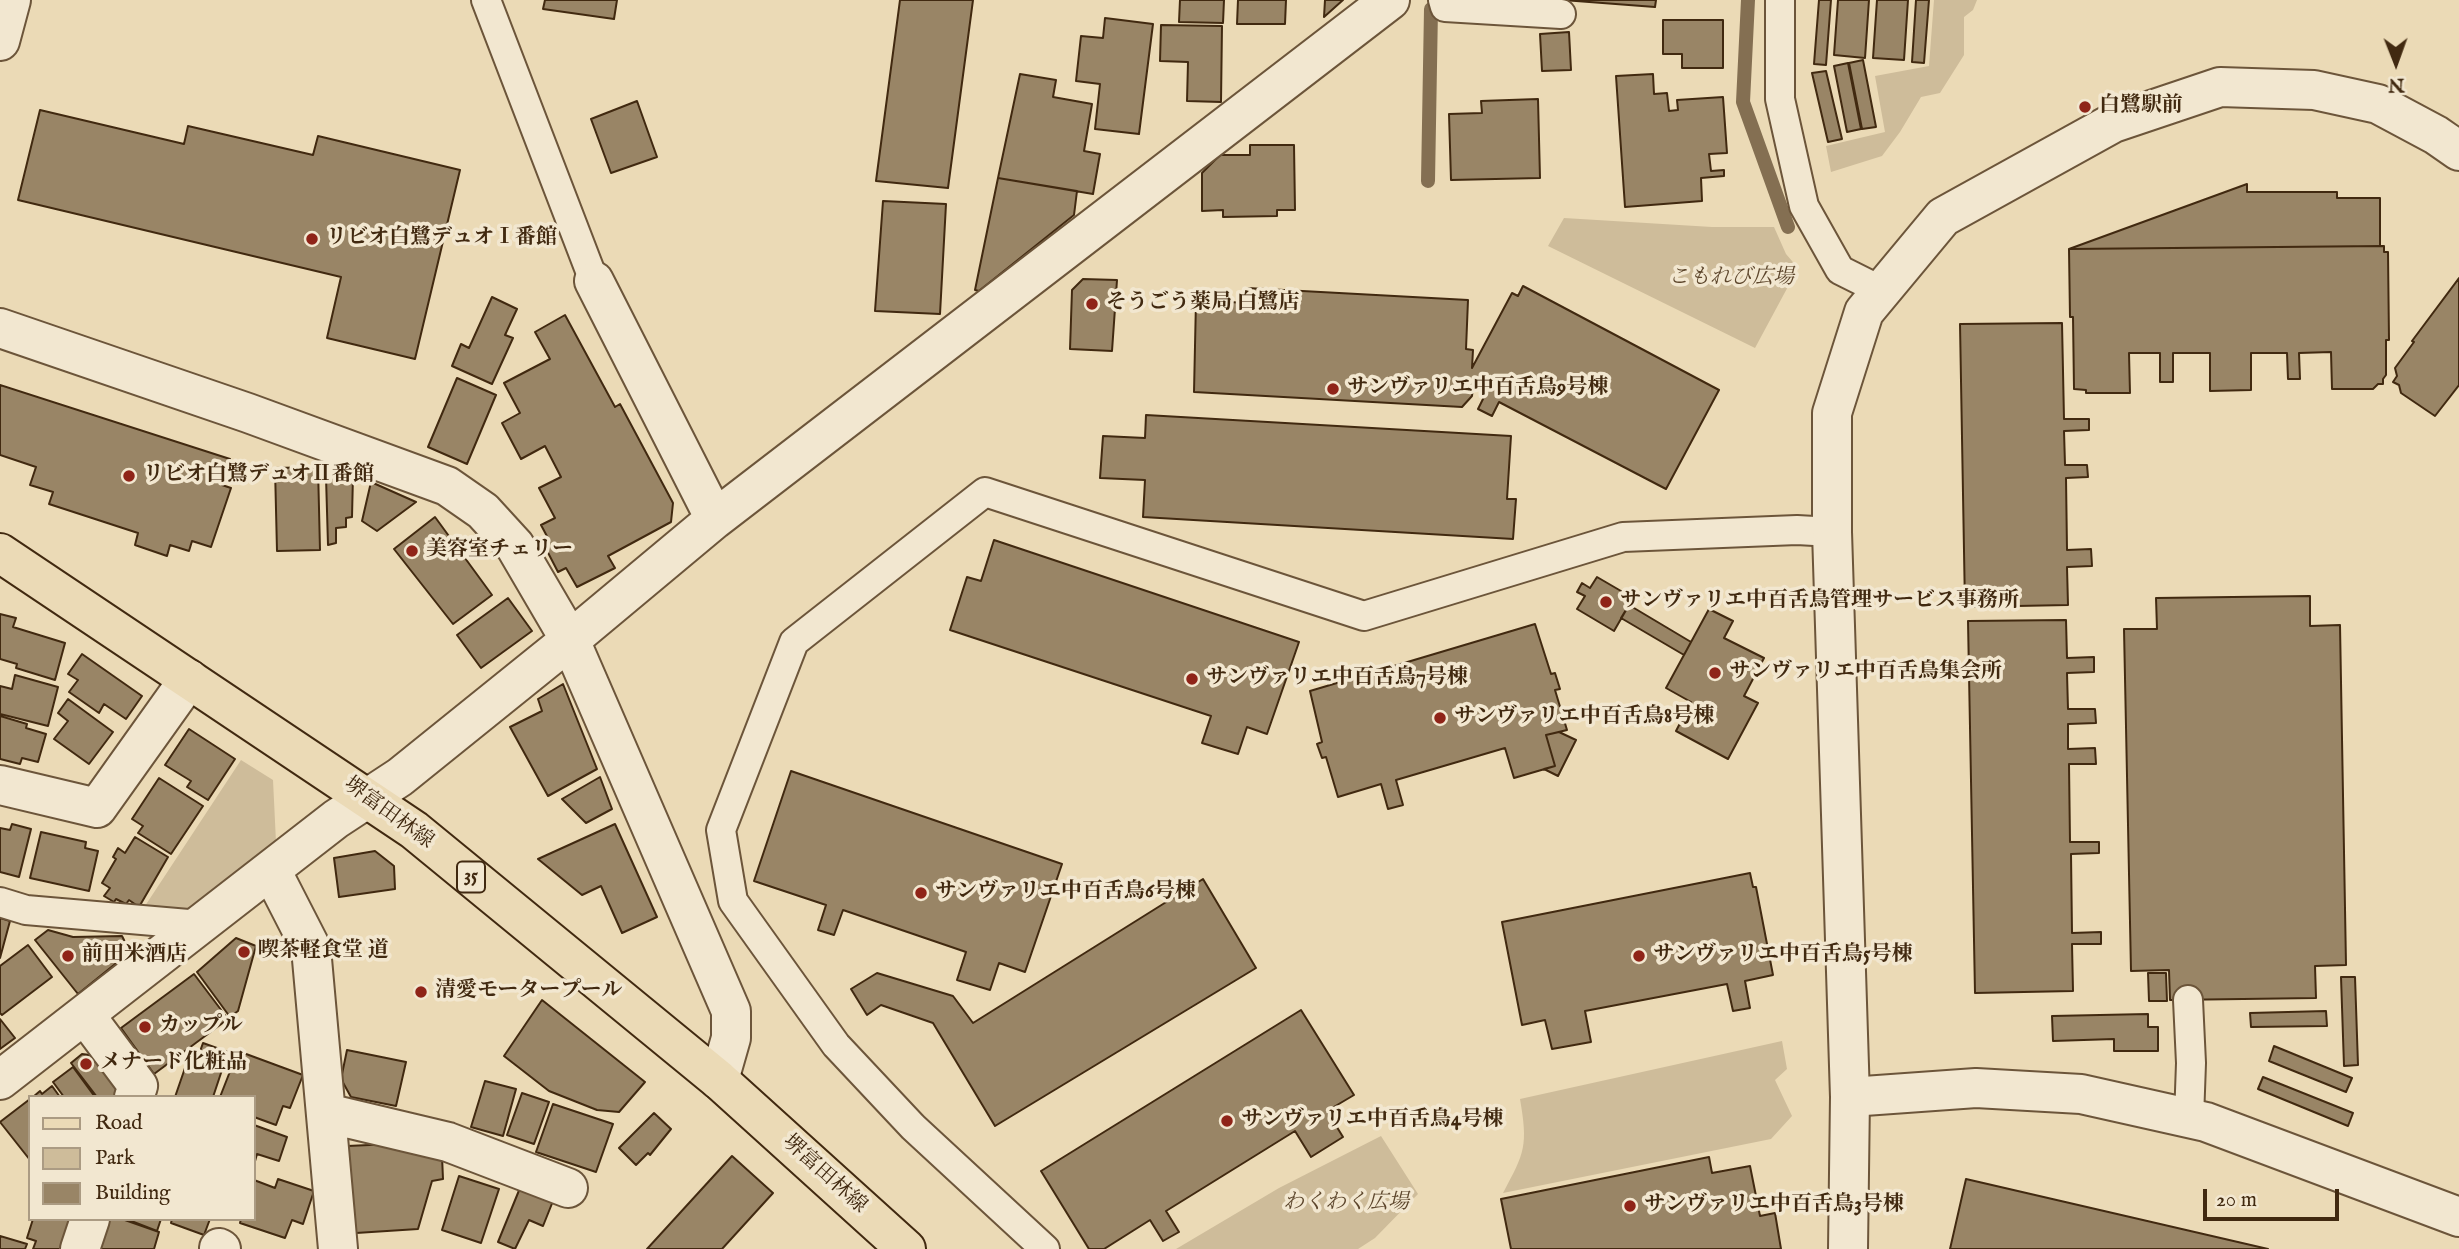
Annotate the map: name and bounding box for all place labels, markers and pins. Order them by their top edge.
place label: 白鷺駅前 [2099,94,2183,120]
marker: 白鷺駅前 [2077,99,2093,115]
place label: リビオ白鷺デュオⅠ番館 [326,226,557,252]
marker: リビオ白鷺デュオⅠ番館 [304,231,320,247]
place label: そうごう薬局 白鷺店 [1106,291,1300,317]
marker: そうごう薬局 白鷺店 [1084,296,1100,312]
place label: サンヴァリエ中百舌鳥9号棟 [1347,376,1608,402]
marker: サンヴァリエ中百舌鳥9号棟 [1325,381,1341,397]
place label: リビオ白鷺デュオⅡ番館 [143,463,374,489]
marker: リビオ白鷺デュオⅡ番館 [121,468,137,484]
place label: 美容室チェリー [426,538,573,564]
marker: 美容室チェリー [404,543,420,559]
place label: サンヴァリエ中百舌鳥管理サービス事務所 [1620,589,2019,615]
marker: サンヴァリエ中百舌鳥管理サービス事務所 [1598,594,1614,610]
place label: サンヴァリエ中百舌鳥集会所 [1729,660,2002,686]
marker: サンヴァリエ中百舌鳥集会所 [1707,665,1723,681]
place label: サンヴァリエ中百舌鳥7号棟 [1206,666,1468,692]
marker: サンヴァリエ中百舌鳥7号棟 [1184,671,1200,687]
place label: サンヴァリエ中百舌鳥8号棟 [1454,705,1714,731]
marker: サンヴァリエ中百舌鳥8号棟 [1432,710,1448,726]
place label: サンヴァリエ中百舌鳥6号棟 [935,880,1196,906]
marker: サンヴァリエ中百舌鳥6号棟 [913,885,929,901]
place label: 喫茶軽食堂 道 [258,939,389,965]
place label: 前田米酒店 [82,943,187,969]
place label: サンヴァリエ中百舌鳥5号棟 [1653,943,1913,969]
marker: 喫茶軽食堂 道 [236,944,252,960]
marker: 前田米酒店 [60,948,76,964]
marker: サンヴァリエ中百舌鳥5号棟 [1631,948,1647,964]
place label: 清愛モータープール [435,979,623,1005]
marker: 清愛モータープール [413,984,429,1000]
place label: カップル [159,1014,243,1040]
marker: カップル [137,1019,153,1035]
place label: メナード化粧品 [100,1051,247,1077]
marker: メナード化粧品 [78,1056,94,1072]
place label: サンヴァリエ中百舌鳥4号棟 [1241,1108,1503,1134]
marker: サンヴァリエ中百舌鳥4号棟 [1219,1113,1235,1129]
place label: サンヴァリエ中百舌鳥3号棟 [1644,1193,1904,1219]
marker: サンヴァリエ中百舌鳥3号棟 [1622,1198,1638,1214]

